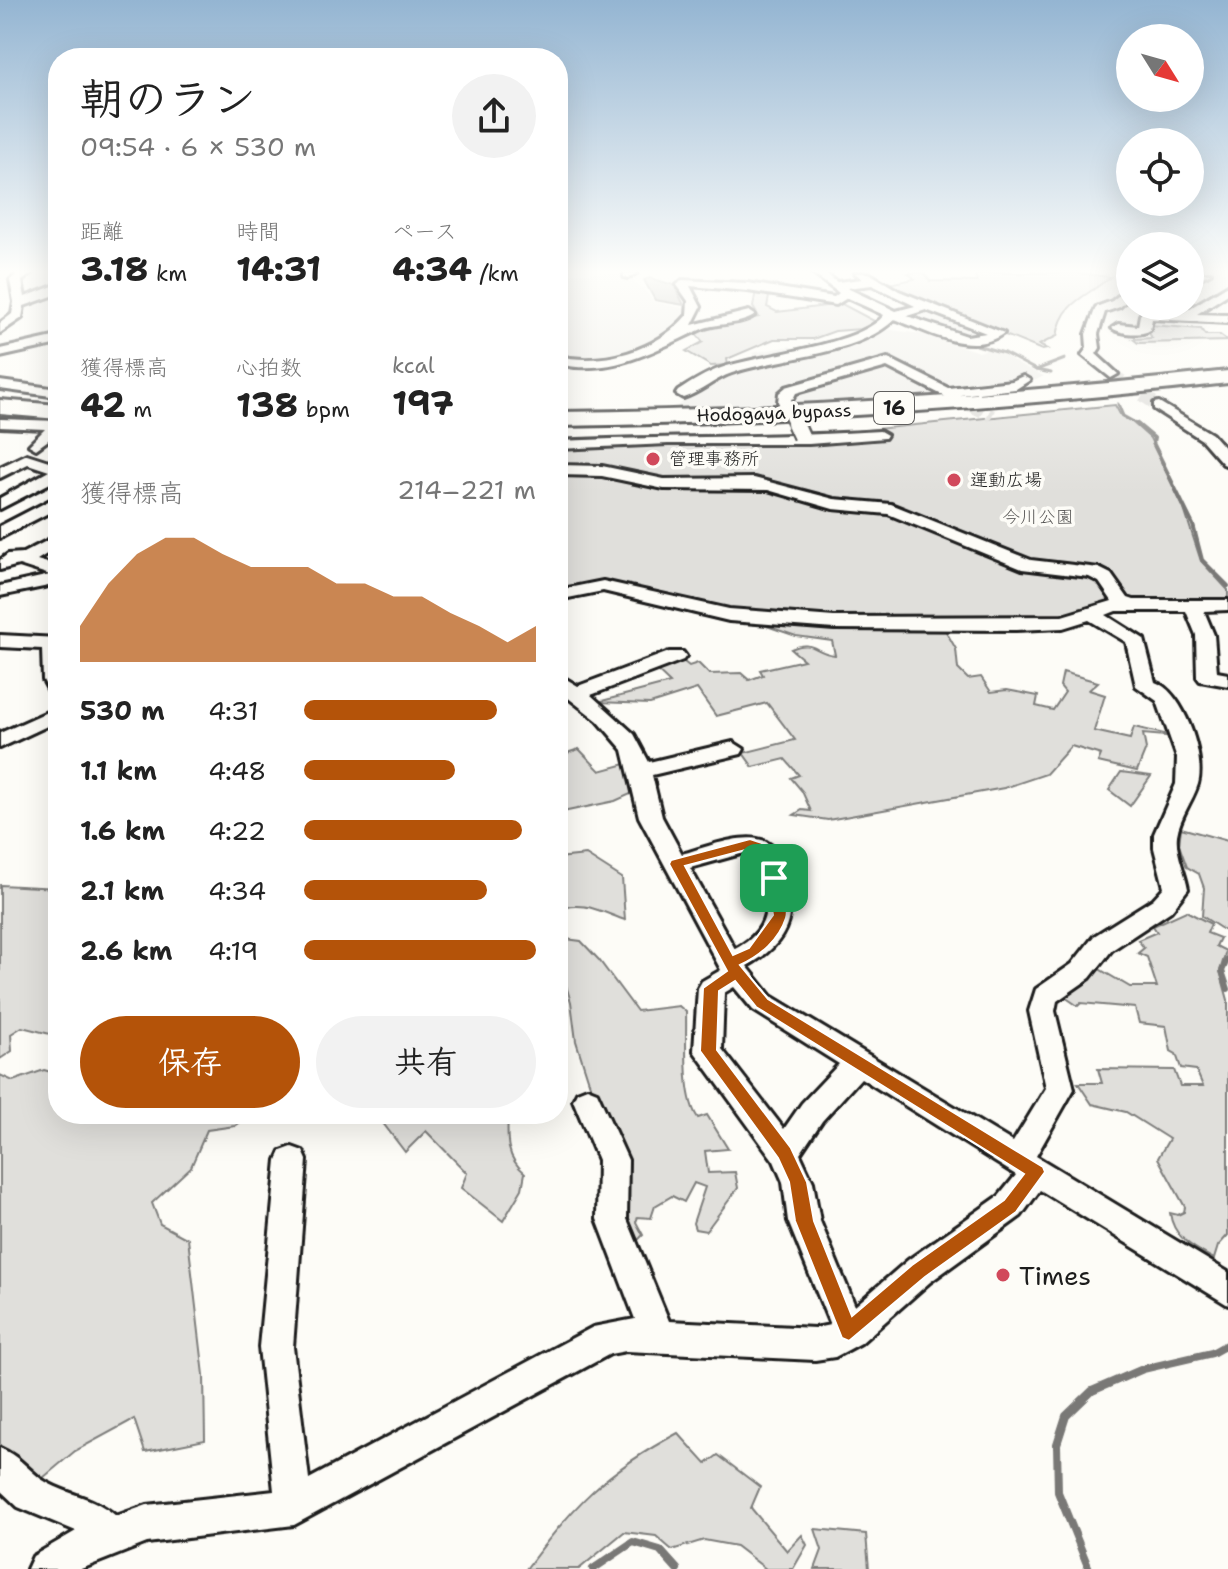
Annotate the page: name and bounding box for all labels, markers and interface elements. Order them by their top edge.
north arrow [1116,24,1204,112]
map controls [1116,24,1204,320]
text: 朝のラン [80,69,256,128]
button: share [452,74,536,158]
button: locate [1116,128,1204,216]
text: 09:54 · 6 × 530 m [80,129,316,164]
text: 距離 [80,217,124,246]
text: 時間 [236,217,280,246]
text: ペース [392,217,457,246]
button: layers [1116,232,1204,320]
text: 3.18 [80,246,149,292]
text: 14:31 [236,246,321,292]
text: 4:34 [392,246,472,292]
text: km [149,259,187,288]
text: /km [472,259,519,288]
text: kcal [392,351,435,380]
text: 獲得標高 [80,353,168,382]
text: 心拍数 [236,353,302,382]
text: 197 [392,380,454,426]
text: 42 [80,382,126,428]
text: 138 [236,382,298,428]
road number: 16 [874,392,914,424]
text: m [126,395,152,424]
text: bpm [298,395,350,424]
street label: Hodogaya bypass [696,398,852,428]
place label: 管理事務所 [669,447,759,471]
marker: 管理事務所 [644,450,662,468]
place label: 運動広場 [970,468,1042,492]
marker: 運動広場 [945,471,963,489]
text: 214–221 m [397,472,536,507]
text: 獲得標高 [80,475,184,510]
park label: 今川公園 [1002,505,1074,529]
text: 530 m [80,693,165,728]
text: 4:31 [208,693,259,728]
text: 1.1 km [80,753,157,788]
text: 4:48 [208,753,267,788]
text: 1.6 km [80,813,165,848]
text: 4:22 [208,813,266,848]
pin [740,844,808,912]
icon: arrive [752,856,796,900]
text: 2.1 km [80,873,164,908]
text: 4:34 [208,873,266,908]
text: 2.6 km [80,933,173,968]
text: 4:19 [208,933,259,968]
button: 保存 [80,1016,300,1108]
button: 共有 [316,1016,536,1108]
place label: Times [1019,1258,1091,1293]
marker: Times [994,1266,1012,1284]

